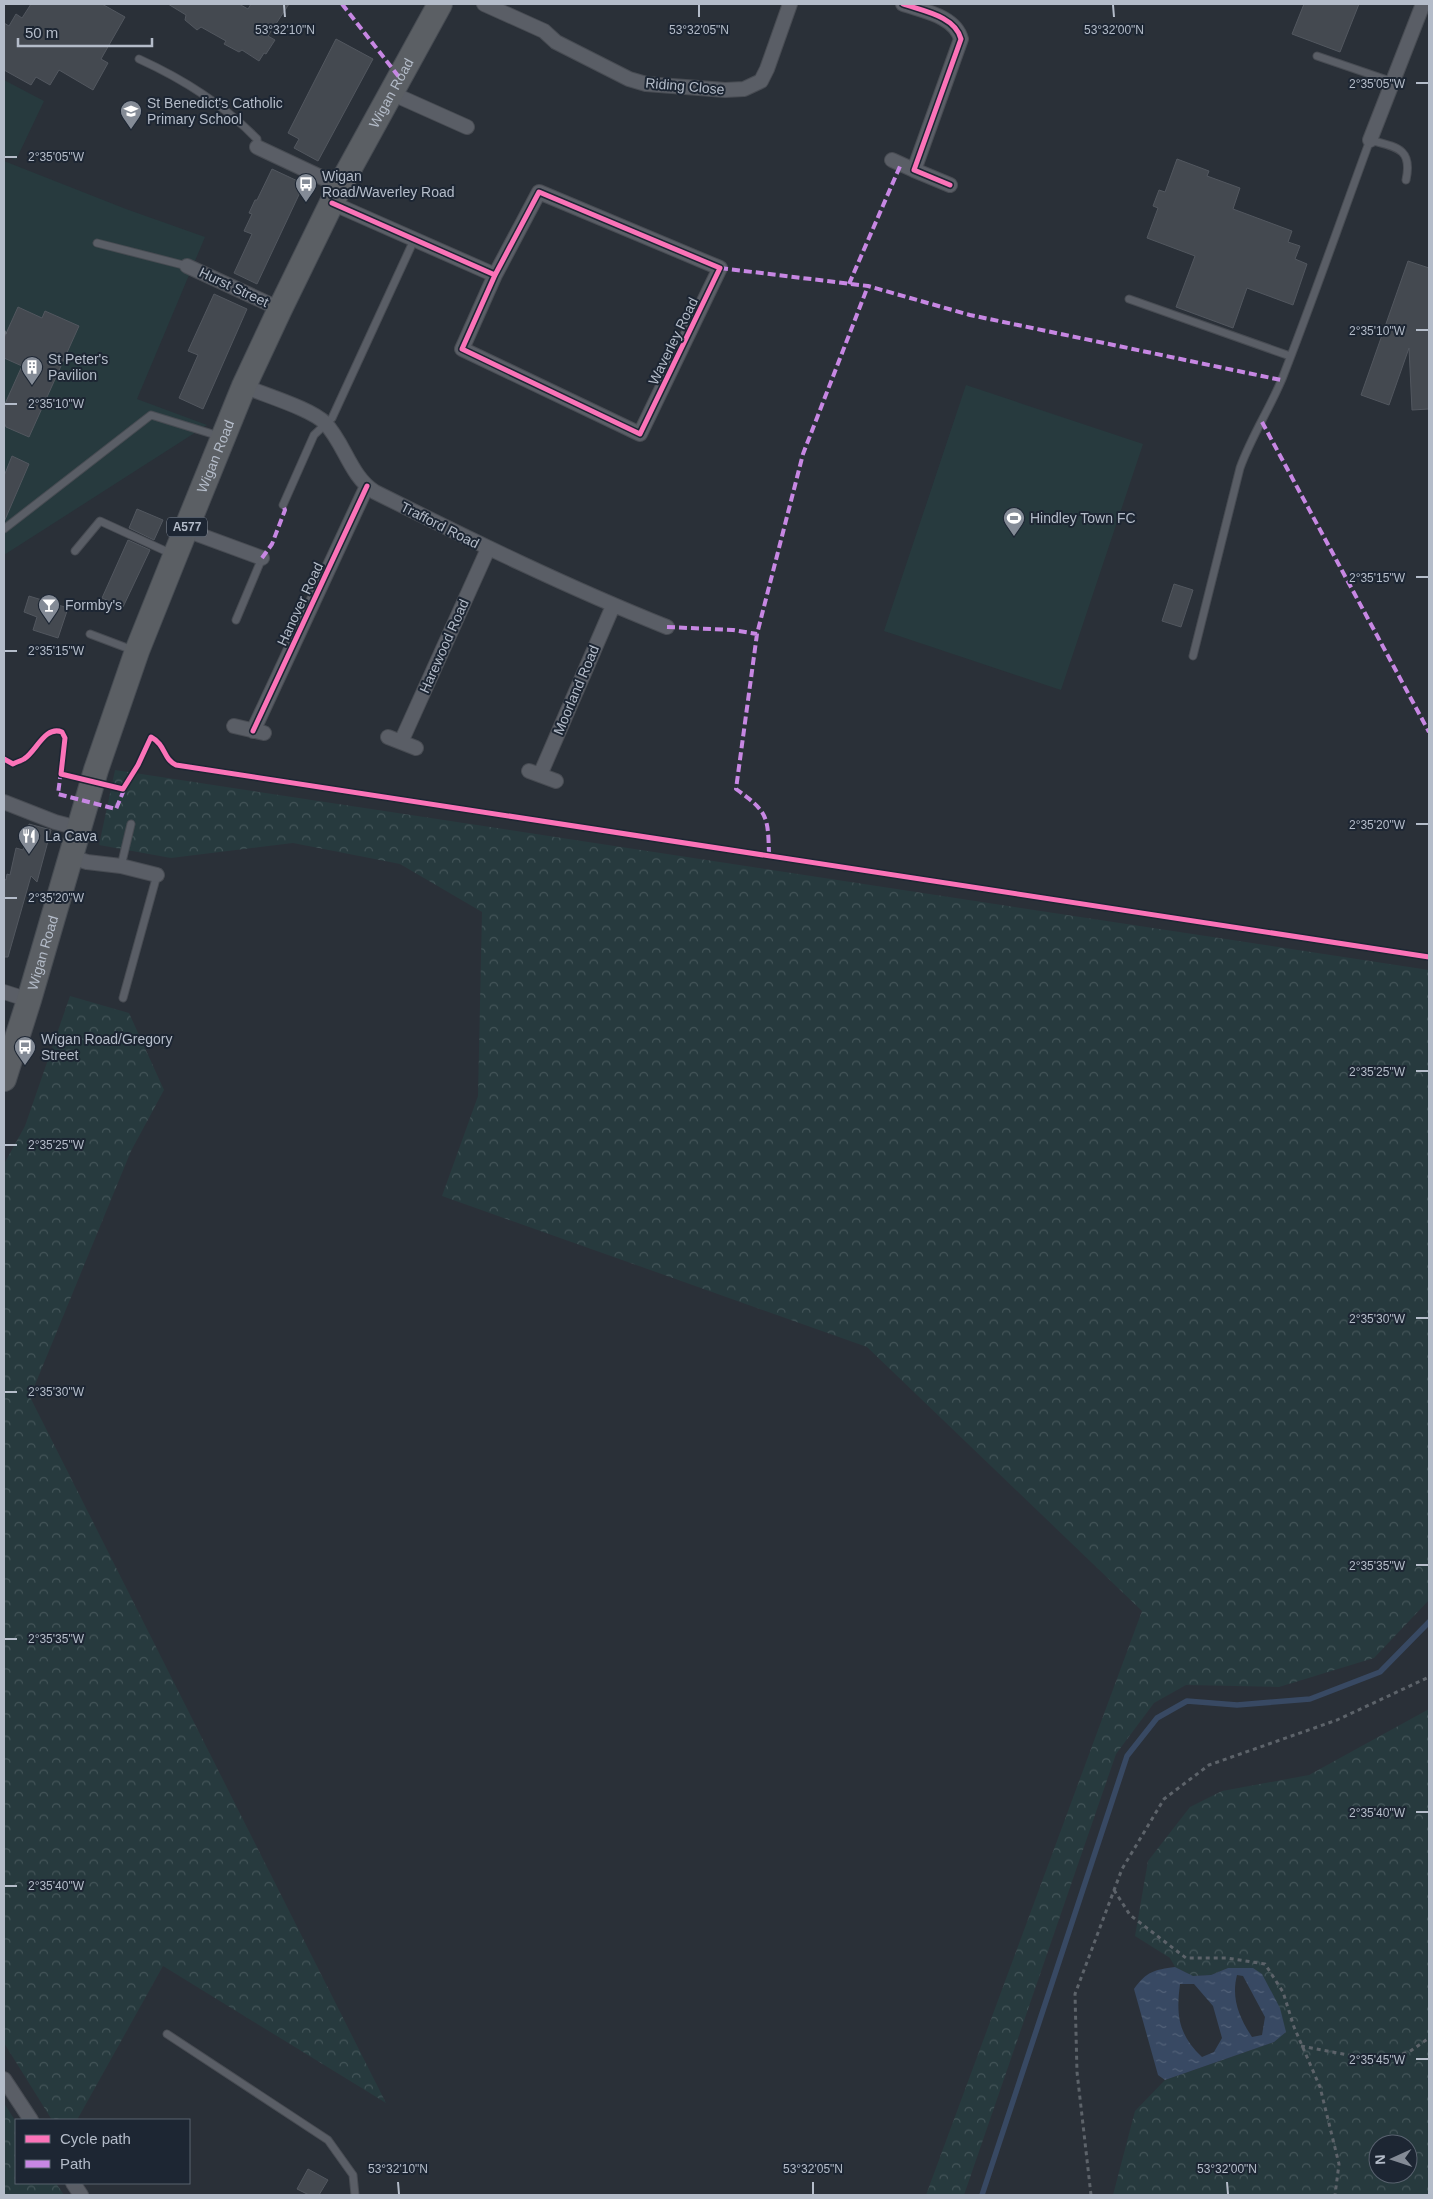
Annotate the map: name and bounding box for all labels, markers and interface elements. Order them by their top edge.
scale bar [18,15,151,47]
text: 53°32'10"N [255,23,315,37]
text: 53°32'05"N [669,23,729,37]
text: 53°32'00"N [1084,23,1144,37]
text: 50 m [25,24,58,41]
street label: Wigan Road [365,55,417,131]
street label: Riding Close [645,75,725,97]
text: 2°35'05"W [1349,77,1406,91]
place label: St Benedict's Catholic Primary School [147,95,283,127]
school or university icon: St Benedict's Catholic Primary School [119,99,143,130]
text: 2°35'05"W [28,150,85,164]
place label: Wigan Road/Waverley Road [322,168,455,200]
bus stop icon: Wigan Road/Waverley Road [294,172,318,203]
street label: Hurst Street [197,264,271,310]
street label: Waverley Road [645,295,701,387]
text: 2°35'10"W [1349,324,1406,338]
place label: St Peter's Pavilion [48,351,108,383]
building icon: St Peter's Pavilion [20,355,44,386]
text: 2°35'10"W [28,397,85,411]
street label: Wigan Road [193,418,237,495]
street label: Trafford Road [398,498,482,552]
sports icon: Hindley Town FC [1002,506,1026,537]
place label: Hindley Town FC [1030,510,1136,526]
road number: A577 [167,518,207,536]
street label: Hanover Road [274,560,326,648]
text: 2°35'15"W [1349,571,1406,585]
bar icon: Formby's [37,593,61,624]
place label: Formby's [65,597,122,613]
street label: Harewood Road [416,597,472,695]
street label: Moorland Road [550,643,602,737]
text: 2°35'15"W [28,644,85,658]
text: 2°35'20"W [1349,818,1406,832]
restaurant icon: La Cava [17,824,41,855]
place label: La Cava [45,828,97,844]
text: 2°35'20"W [28,891,85,905]
street label: Wigan Road [24,914,61,992]
place label: Wigan Road/Gregory Street [41,1031,173,1063]
bus stop icon: Wigan Road/Gregory Street [13,1035,37,1066]
text: 2°35'25"W [1349,1065,1406,1079]
text: 2°35'25"W [28,1138,85,1152]
text: 2°35'30"W [1349,1312,1406,1326]
text: 2°35'30"W [28,1385,85,1399]
text: 2°35'35"W [1349,1559,1406,1573]
text: 2°35'35"W [28,1632,85,1646]
text: 2°35'40"W [1349,1806,1406,1820]
text: 2°35'40"W [28,1879,85,1893]
text: 2°35'45"W [1349,2053,1406,2067]
legend [15,2119,190,2184]
text: Cycle path [60,2130,131,2147]
north arrow [1368,2134,1418,2184]
text: N [1372,2154,1388,2165]
text: Path [60,2155,91,2172]
text: 53°32'10"N [368,2162,428,2176]
text: 53°32'05"N [783,2162,843,2176]
text: 53°32'00"N [1197,2162,1257,2176]

